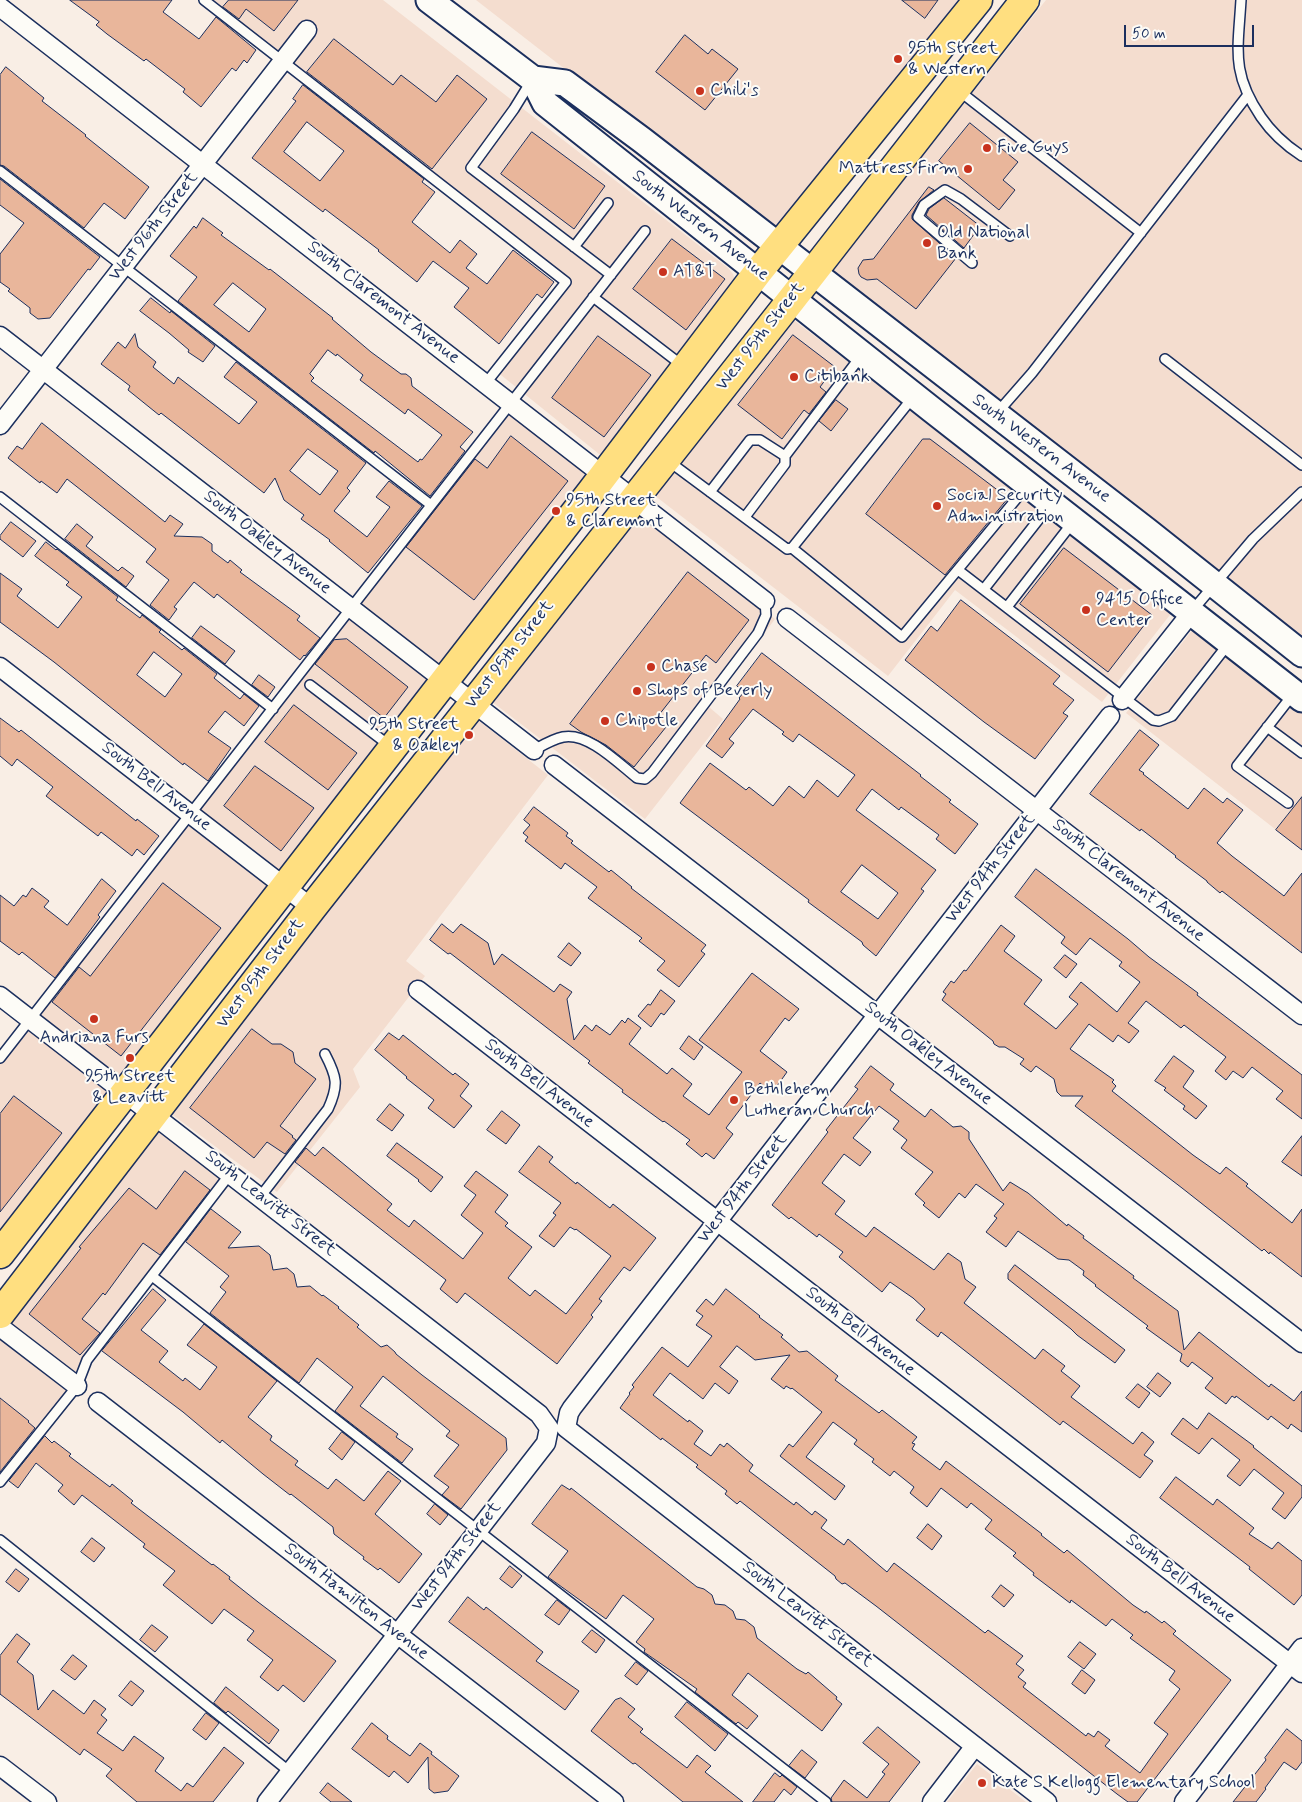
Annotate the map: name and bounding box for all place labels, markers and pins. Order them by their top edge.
place label: 95th Street & Western [908,38,998,80]
marker: 95th Street & Western [892,53,904,65]
place label: Chili's [710,80,759,102]
marker: Chili's [694,85,706,97]
place label: Five Guys [997,137,1068,159]
marker: Five Guys [981,142,993,154]
place label: Mattress Firm [839,158,958,180]
marker: Mattress Firm [962,163,974,175]
place label: Old National Bank [937,222,1030,264]
marker: Old National Bank [921,237,933,249]
place label: AT&T [673,261,715,283]
marker: AT&T [657,266,669,278]
place label: Citibank [804,366,870,388]
marker: Citibank [788,371,800,383]
place label: Social Security Administration [947,485,1064,528]
place label: 95th Street & Claremont [566,490,664,532]
marker: Social Security Administration [931,500,943,512]
marker: 95th Street & Claremont [550,505,562,517]
place label: 9415 Office Center [1096,589,1183,632]
marker: 9415 Office Center [1080,604,1092,616]
place label: Chase [661,656,708,678]
marker: Chase [645,661,657,673]
place label: Shops of Beverly [647,680,772,702]
marker: Shops of Beverly [631,685,643,697]
place label: Chipotle [615,710,678,732]
place label: 95th Street & Oakley [369,714,459,756]
marker: Chipotle [599,715,611,727]
marker: 95th Street & Oakley [463,729,475,741]
marker: Andriana Furs [88,1013,100,1025]
place label: Andriana Furs [39,1027,149,1049]
marker: 95th Street & Leavitt [124,1052,136,1064]
place label: 95th Street & Leavitt [85,1066,175,1108]
place label: Bethlehem Lutheran Church [744,1079,874,1122]
marker: Bethlehem Lutheran Church [728,1094,740,1106]
place label: Kate S Kellogg Elementary School [992,1772,1255,1794]
marker: Kate S Kellogg Elementary School [976,1777,988,1789]

